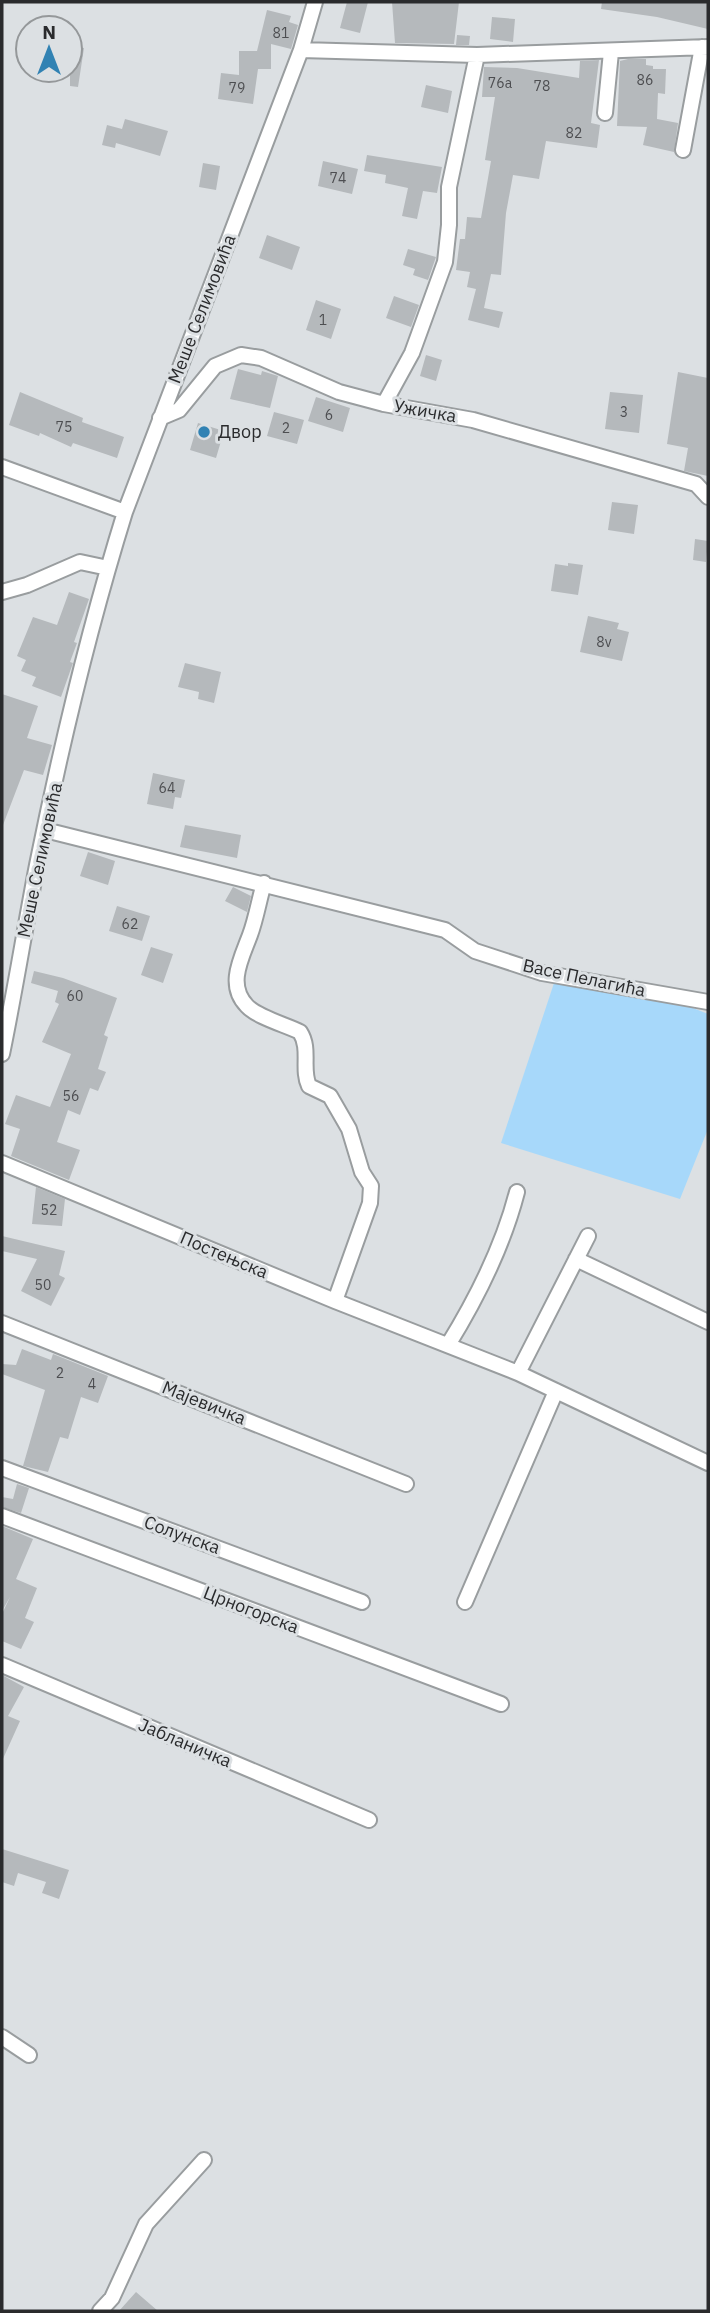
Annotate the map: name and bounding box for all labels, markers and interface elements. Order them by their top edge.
north arrow [14,14,84,84]
text: N [42,20,56,44]
house number: 81 [273,24,289,42]
house number: 86 [637,71,653,89]
house number: 76a [488,74,513,92]
house number: 78 [534,77,550,95]
house number: 79 [229,79,245,97]
house number: 82 [566,124,582,142]
house number: 74 [330,169,346,187]
street label: Меше Селимовића [163,231,241,387]
house number: 1 [319,311,327,329]
street label: Ужичка [392,394,459,427]
house number: 3 [620,403,628,421]
house number: 6 [325,406,333,424]
house number: 75 [56,418,72,436]
house number: 2 [282,419,290,437]
place label: Двор [218,420,262,443]
marker: Двор [196,424,212,440]
house number: 8v [596,633,612,651]
house number: 64 [159,779,175,797]
street label: Меше Селимовића [12,780,67,940]
house number: 62 [122,915,138,933]
street label: Васе Пелагића [521,953,648,1002]
house number: 60 [67,987,83,1005]
house number: 56 [63,1087,79,1105]
house number: 52 [41,1201,57,1219]
street label: Постењска [177,1226,272,1283]
house number: 50 [35,1276,51,1294]
house number: 2 [56,1364,64,1382]
house number: 4 [88,1375,96,1393]
street label: Мајевичка [159,1375,250,1430]
street label: Солунска [141,1510,224,1559]
street label: Црногорска [200,1581,303,1638]
street label: Јабланичка [135,1713,236,1773]

